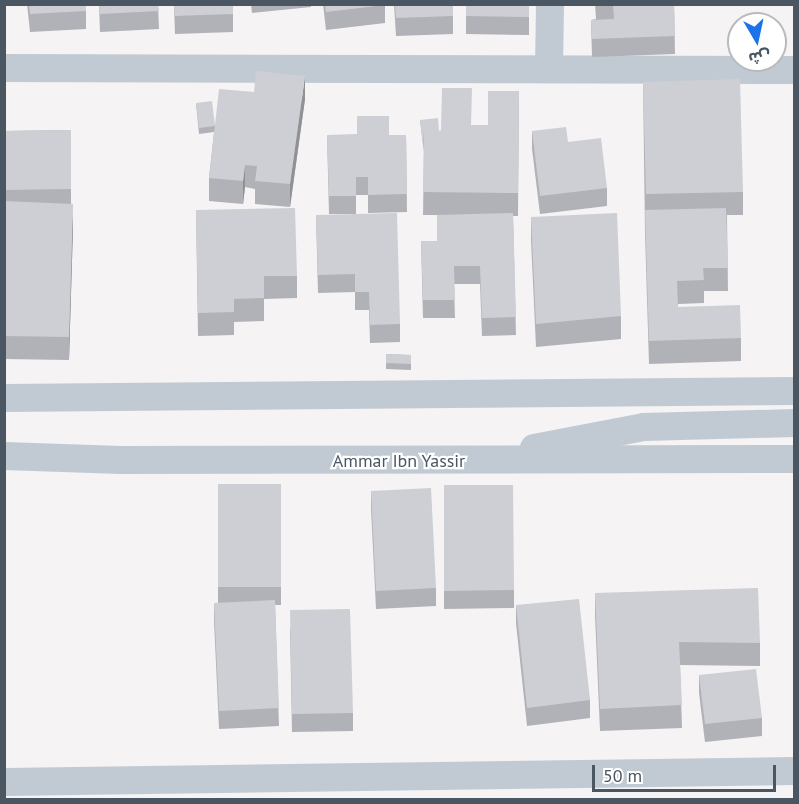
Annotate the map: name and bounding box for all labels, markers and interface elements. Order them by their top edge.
north arrow [727,12,787,72]
text: ش [747,46,772,69]
street label: Ammar Ibn Yassir [332,450,466,472]
scale bar [595,753,780,791]
text: 50 m [603,764,642,787]

